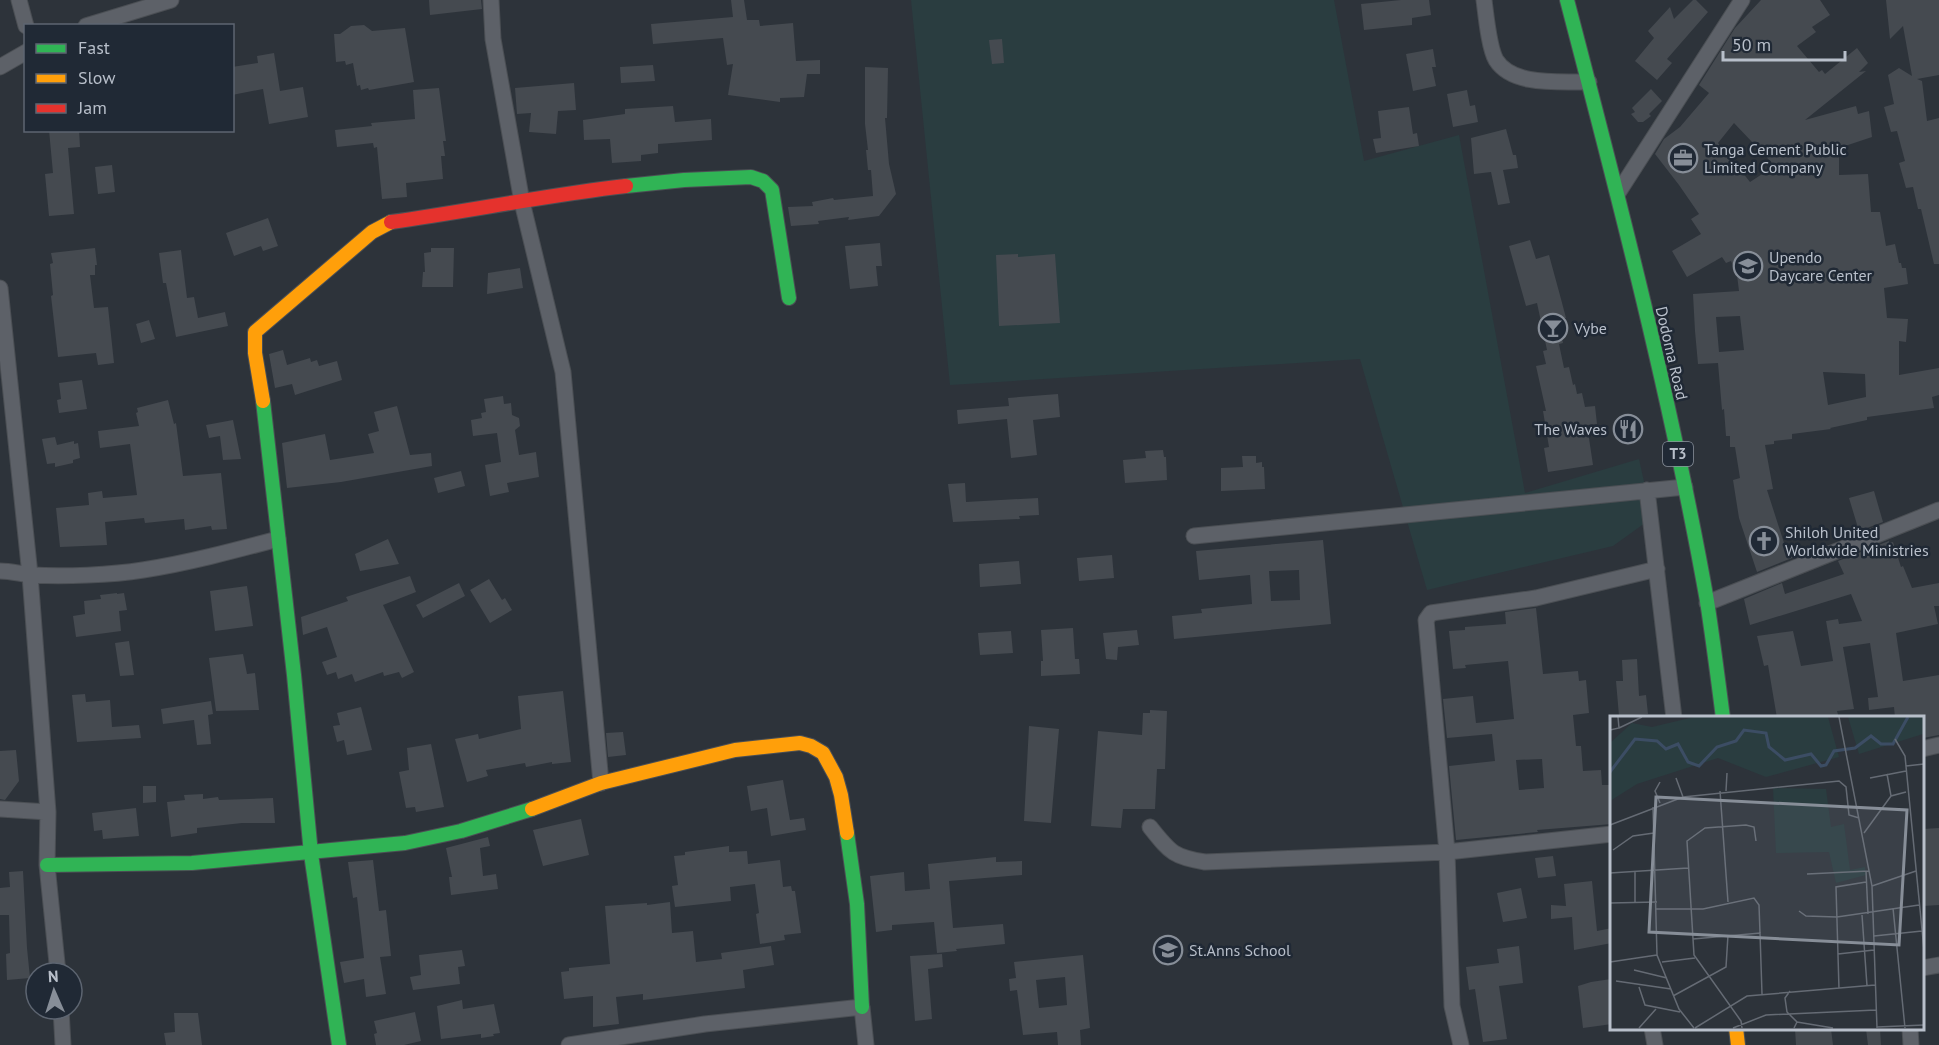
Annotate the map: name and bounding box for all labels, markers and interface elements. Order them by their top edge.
legend [24,24,234,132]
scale bar [1723,24,1844,62]
text: 50 m [1732,33,1771,56]
text: Fast [78,36,110,59]
text: Slow [78,66,116,89]
text: Jam [77,96,107,119]
place label: Tanga Cement Public Limited Company [1704,139,1847,177]
office icon: Tanga Cement Public Limited Company [1667,142,1699,174]
place label: Upendo Daycare Center [1769,247,1873,285]
school or university icon: Upendo Daycare Center [1732,250,1764,282]
street label: Dodoma Road [1652,304,1692,402]
bar icon: Vybe [1537,312,1569,344]
place label: Vybe [1573,318,1607,338]
restaurant icon: The Waves [1612,413,1644,445]
place label: The Waves [1534,419,1607,439]
road number: T3 [1663,442,1693,466]
place label: Shiloh United Worldwide Ministries [1785,522,1929,560]
church icon: Shiloh United Worldwide Ministries [1748,525,1780,557]
inset map [1610,716,1924,1030]
school or university icon: St.Anns School [1152,934,1184,966]
place label: St.Anns School [1189,940,1291,960]
north arrow [24,961,84,1021]
text: N [47,966,59,986]

